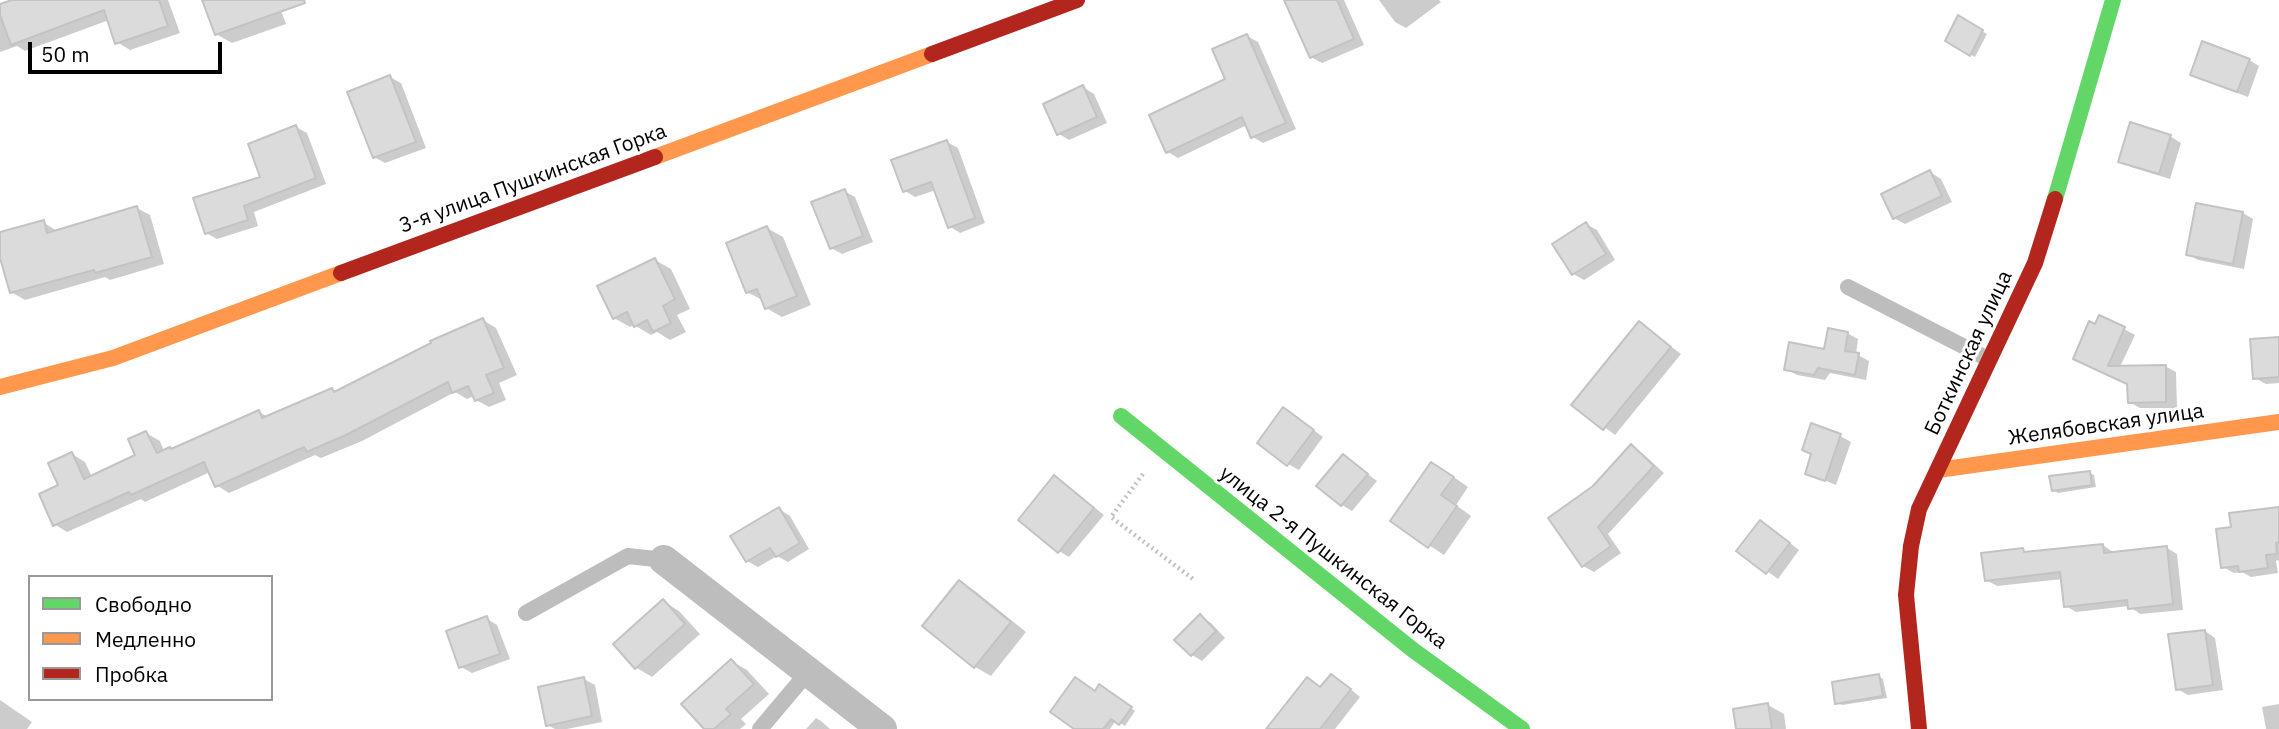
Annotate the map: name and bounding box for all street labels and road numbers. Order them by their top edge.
street label: 3-я улица Пушкинская Горка [396,119,670,239]
street label: Боткинская улица [1920,267,2018,439]
street label: Желябовская улица [2006,399,2206,451]
street label: улица 2-я Пушкинская Горка [1214,461,1452,655]

